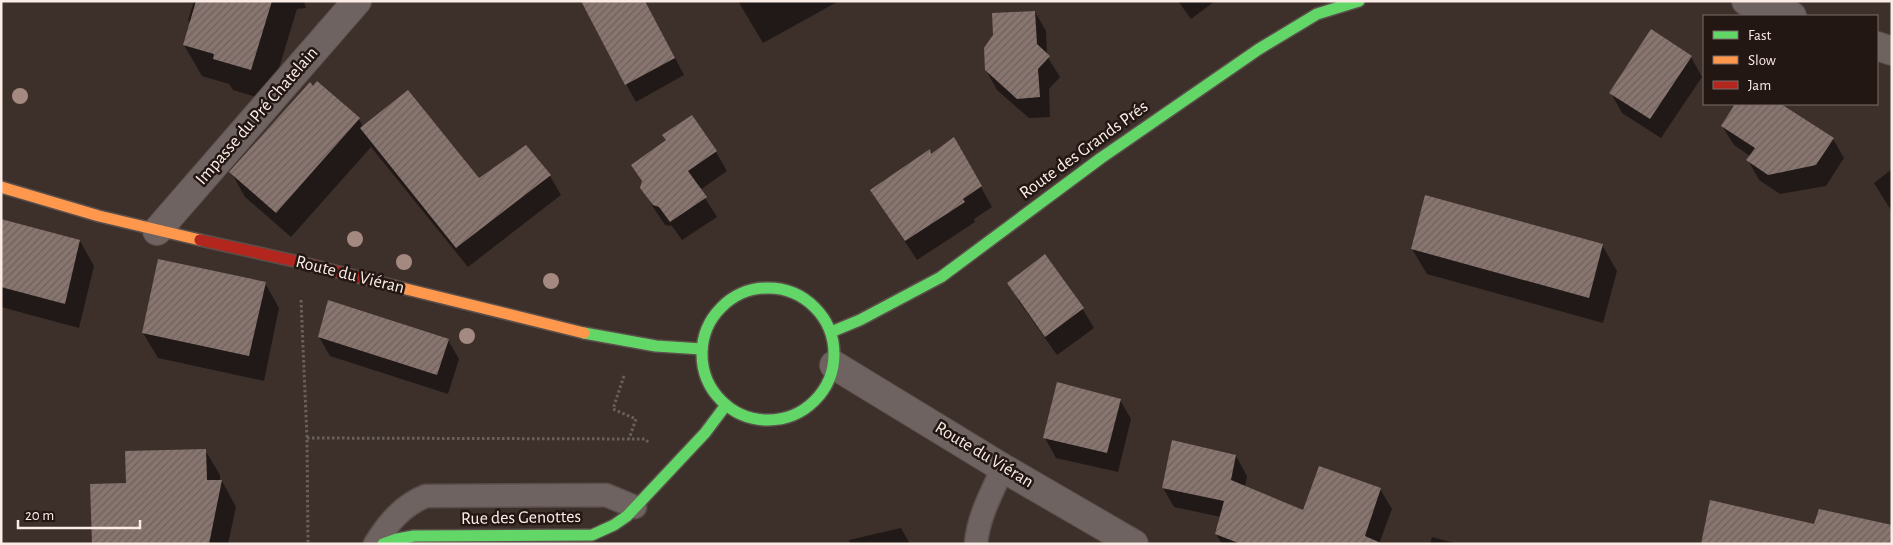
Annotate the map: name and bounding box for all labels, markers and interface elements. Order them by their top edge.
legend [1703,15,1878,105]
text: Fast [1748,28,1772,43]
street label: Impasse du Pré Chatelain [192,44,322,188]
text: Slow [1748,53,1776,68]
text: Jam [1748,78,1771,93]
street label: Route des Grands Prés [1017,98,1151,202]
street label: Route du Viéran [294,253,406,297]
street label: Route du Viéran [932,419,1036,491]
scale bar [18,498,140,530]
text: 20 m [25,508,54,523]
street label: Rue des Genottes [461,508,581,528]

